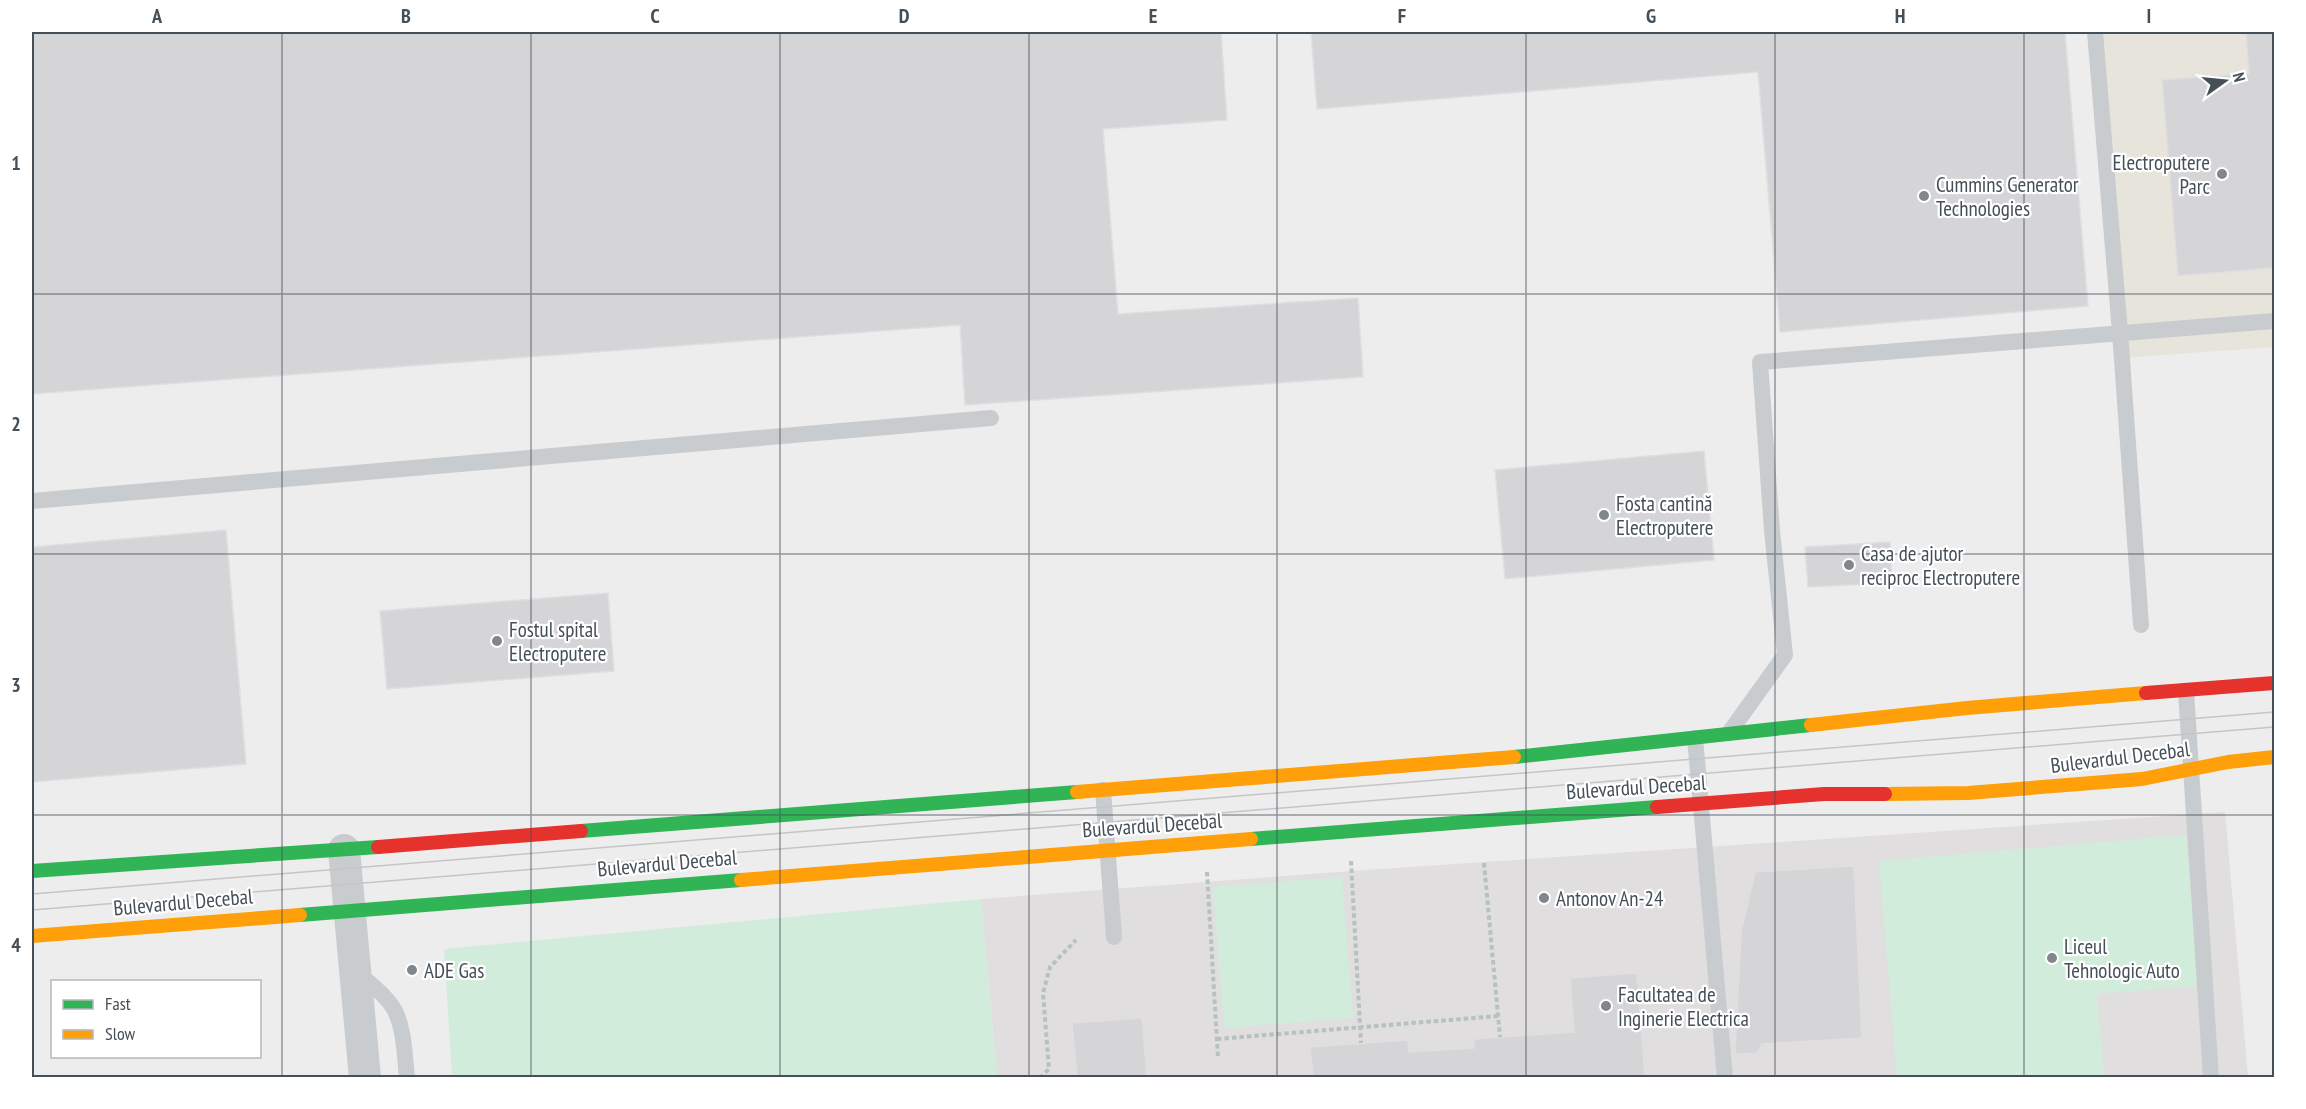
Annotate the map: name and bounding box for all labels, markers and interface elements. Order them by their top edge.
text: A [151,3,163,29]
text: B [401,3,411,29]
text: C [650,3,660,29]
text: D [899,3,910,29]
text: E [1149,3,1157,29]
text: F [1398,3,1406,29]
text: G [1646,3,1656,29]
text: H [1895,3,1905,29]
text: I [2147,3,2151,29]
north arrow [2195,51,2255,111]
text: N [2229,70,2250,84]
place label: Electroputere Parc [2113,149,2211,200]
text: 1 [11,150,21,176]
marker: Electroputere Parc [2215,167,2229,181]
place label: Cummins Generator Technologies [1936,171,2079,222]
marker: Cummins Generator Technologies [1917,189,1931,203]
text: 2 [11,411,21,437]
place label: Fosta cantină Electroputere [1616,490,1713,541]
marker: Fosta cantină Electroputere [1597,508,1611,522]
place label: Casa de ajutor reciproc Electroputere [1861,540,2020,591]
marker: Casa de ajutor reciproc Electroputere [1842,558,1856,572]
place label: Fostul spital Electroputere [509,616,606,667]
marker: Fostul spital Electroputere [490,634,504,648]
text: 3 [11,672,21,698]
street label: Bulevardul Decebal [2049,735,2191,779]
street label: Bulevardul Decebal [1565,769,1707,805]
street label: Bulevardul Decebal [1081,807,1223,843]
street label: Bulevardul Decebal [596,843,738,883]
street label: Bulevardul Decebal [112,882,254,922]
place label: Antonov An-24 [1556,885,1664,912]
marker: Antonov An-24 [1537,891,1551,905]
text: 4 [11,932,21,958]
place label: Liceul Tehnologic Auto [2064,933,2180,984]
marker: Liceul Tehnologic Auto [2045,951,2059,965]
place label: ADE Gas [424,957,484,984]
marker: ADE Gas [405,963,419,977]
legend [51,980,261,1058]
place label: Facultatea de Inginerie Electrica [1618,981,1749,1032]
text: Fast [105,992,131,1015]
marker: Facultatea de Inginerie Electrica [1599,999,1613,1013]
text: Slow [105,1022,136,1045]

